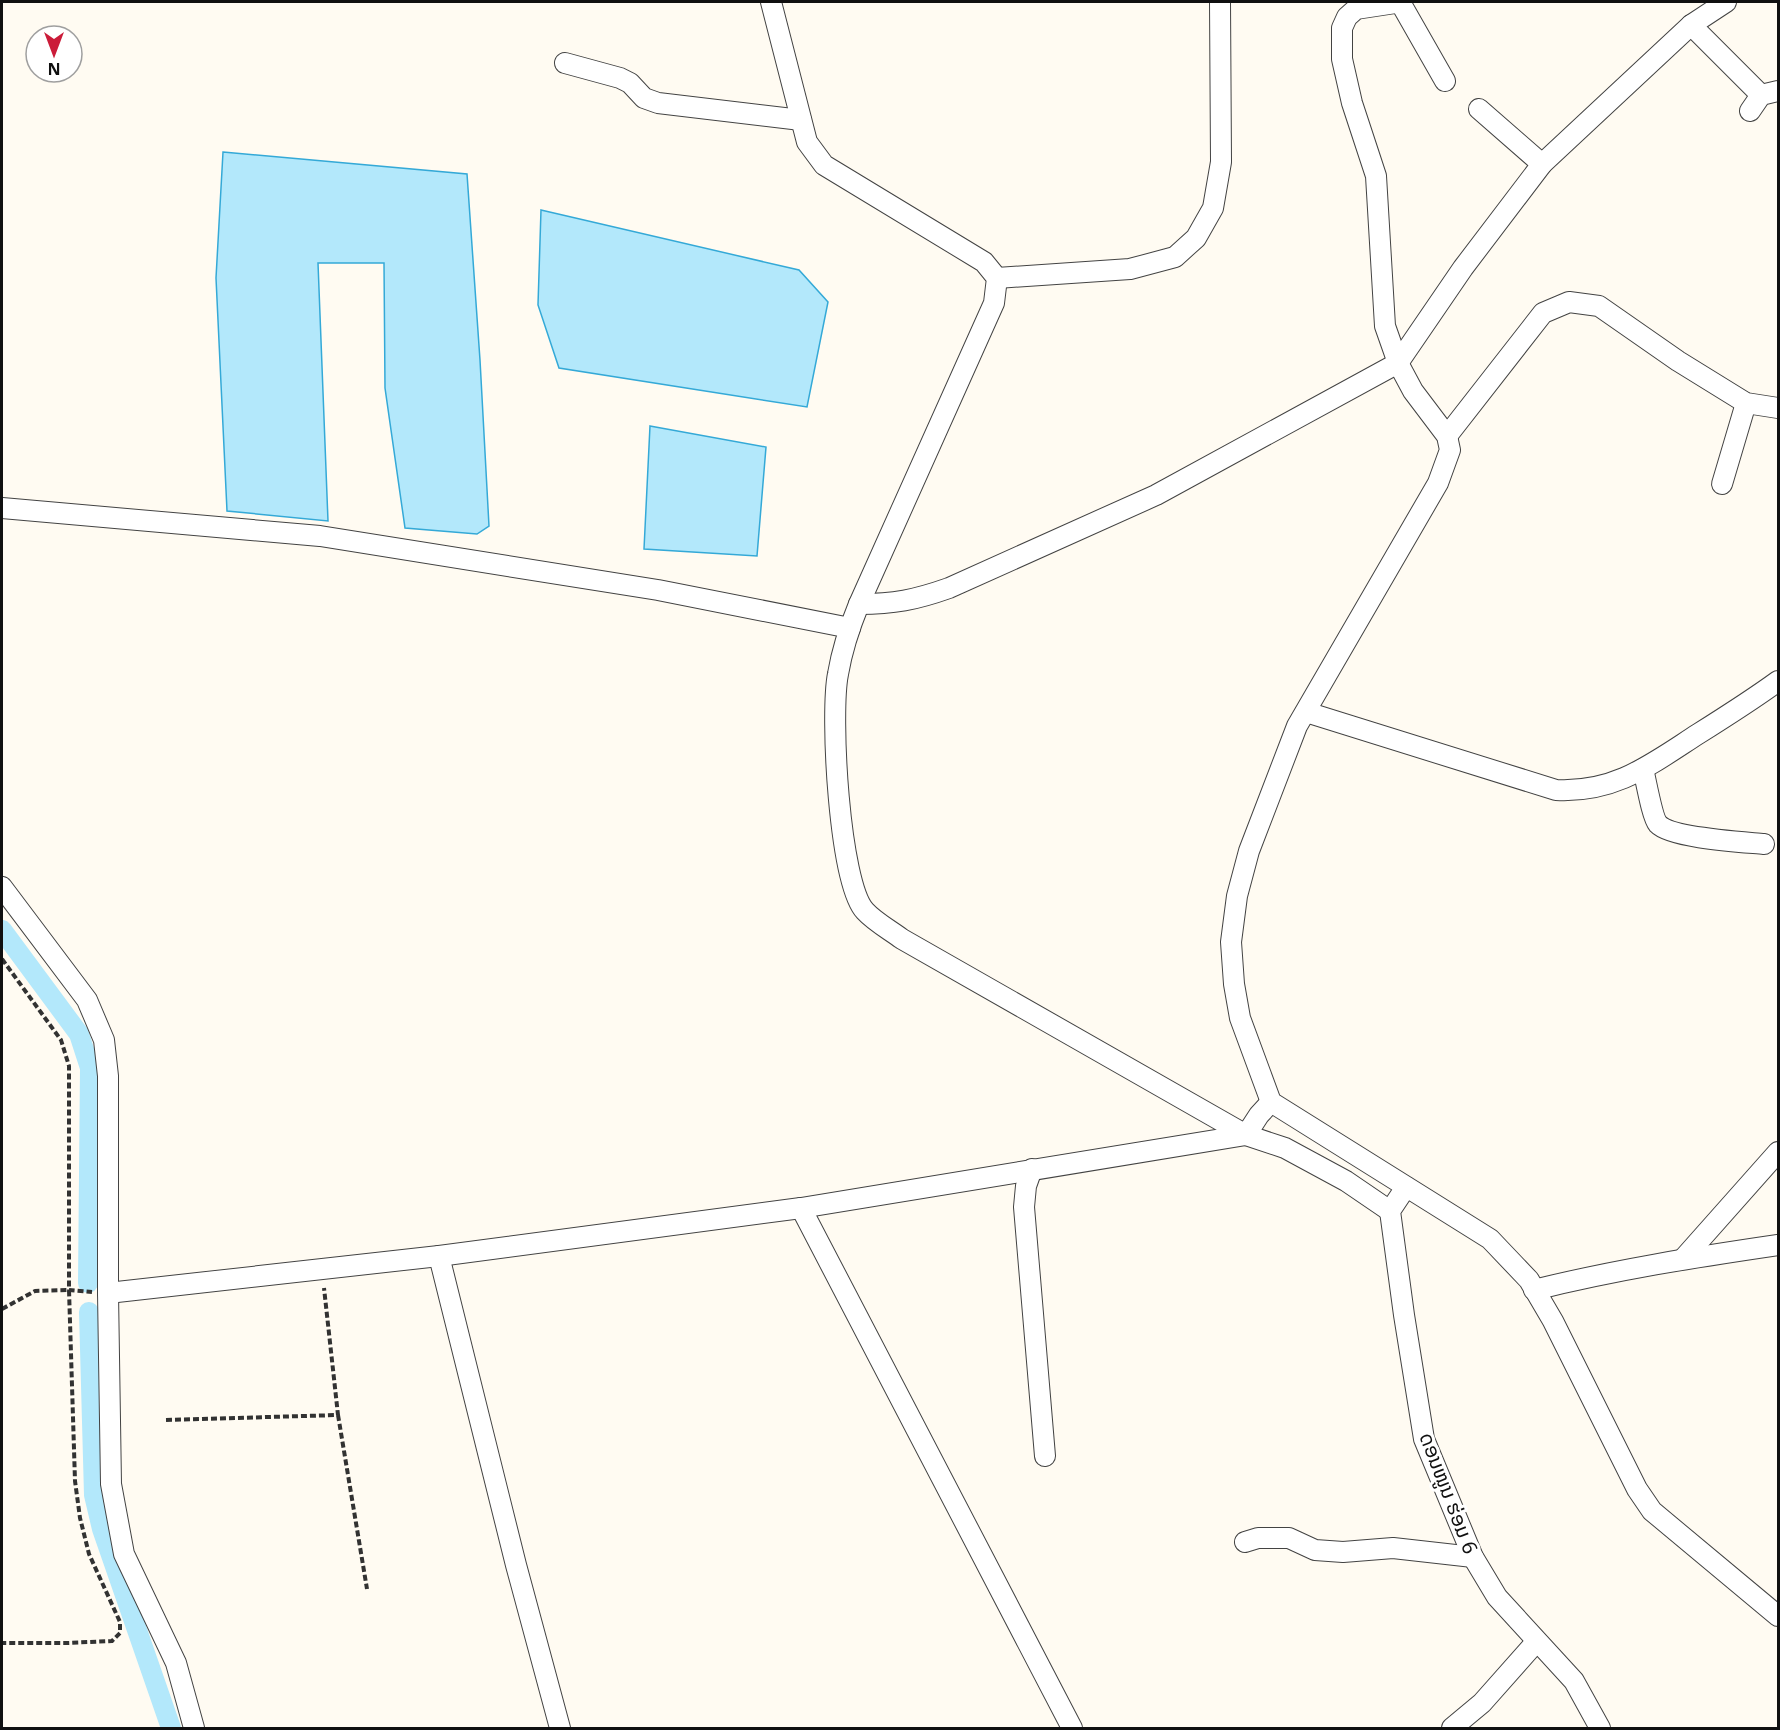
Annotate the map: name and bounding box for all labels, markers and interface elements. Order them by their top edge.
north arrow [24,24,84,84]
text: N [48,56,60,82]
street label: ດອນໜູນ ຮ່ອມ 6 [1411,1427,1487,1559]

